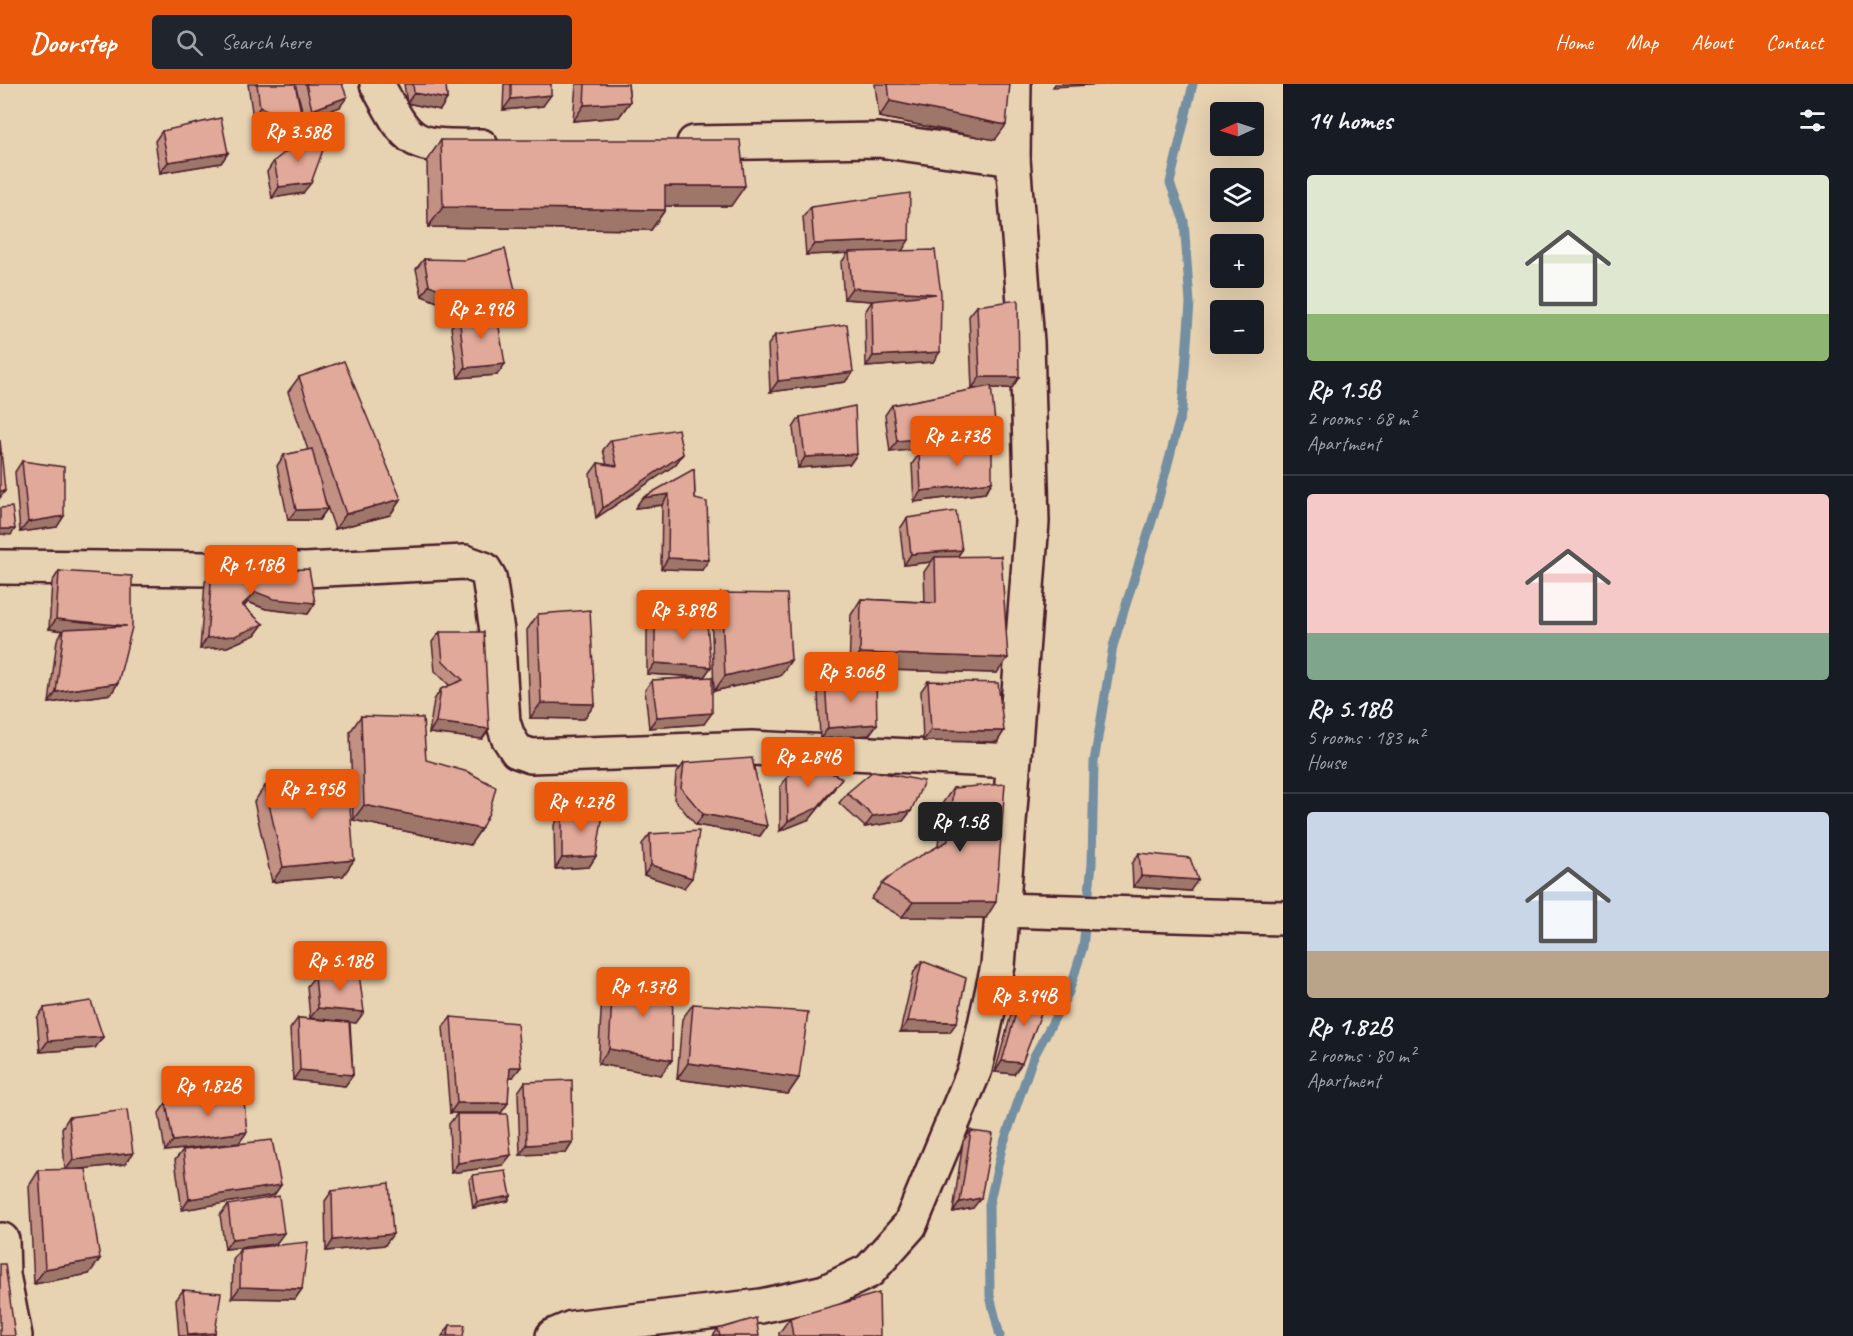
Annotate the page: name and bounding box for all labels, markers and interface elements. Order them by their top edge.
search box [152,15,572,69]
text: Doorstep [30,25,116,60]
icon: search [173,26,206,59]
text: Search here [221,28,311,56]
text: Home [1555,29,1593,55]
text: Map [1626,29,1658,55]
text: About [1691,29,1733,55]
text: Contact [1766,29,1823,55]
north arrow [1210,102,1264,156]
map controls [1210,102,1264,354]
text: 14 homes [1307,104,1392,137]
icon: filters [1796,104,1829,137]
pin: Rp 3.58B [236,112,360,163]
text: Rp 3.58B [266,119,330,144]
button: layers [1210,168,1264,222]
icon: home [1514,214,1622,322]
button: + [1210,234,1264,288]
pin: Rp 2.99B [419,289,543,340]
text: Rp 2.99B [449,296,513,321]
button: − [1210,300,1264,354]
text: Rp 1.5B [1307,373,1380,406]
text: 2 rooms · 68 m² [1307,406,1415,431]
pin: Rp 2.73B [895,416,1019,467]
text: Rp 2.73B [924,423,990,448]
text: Apartment [1307,431,1380,456]
icon: home [1514,533,1622,641]
pin: Rp 1.18B [189,545,313,596]
text: Rp 1.18B [218,552,284,577]
pin: Rp 3.89B [621,590,745,641]
text: Rp 3.89B [651,597,715,622]
pin: Rp 3.06B [789,652,913,703]
text: Rp 3.06B [818,659,884,684]
text: Rp 5.18B [1307,692,1391,725]
text: 5 rooms · 183 m² [1307,725,1424,750]
pin: Rp 2.84B [746,737,870,788]
text: Rp 2.84B [775,744,841,769]
text: House [1307,750,1346,775]
pin: Rp 2.95B [250,769,374,820]
text: Rp 2.95B [280,776,344,801]
pin: Rp 4.27B [519,782,643,833]
text: Rp 4.27B [548,789,614,814]
pin: Rp 1.5B [905,802,1015,853]
text: Rp 1.5B [932,809,988,834]
icon: home [1514,851,1622,959]
pin: Rp 5.18B [278,941,402,992]
text: Rp 5.18B [308,948,372,973]
pin: Rp 1.37B [581,967,705,1018]
text: Rp 1.37B [610,974,676,999]
pin: Rp 3.94B [962,976,1086,1027]
text: Rp 3.94B [992,983,1056,1008]
text: Rp 1.82B [1307,1010,1392,1043]
text: 2 rooms · 80 m² [1307,1043,1415,1068]
pin: Rp 1.82B [146,1066,270,1117]
text: Apartment [1307,1068,1380,1093]
text: Rp 1.82B [175,1073,241,1098]

